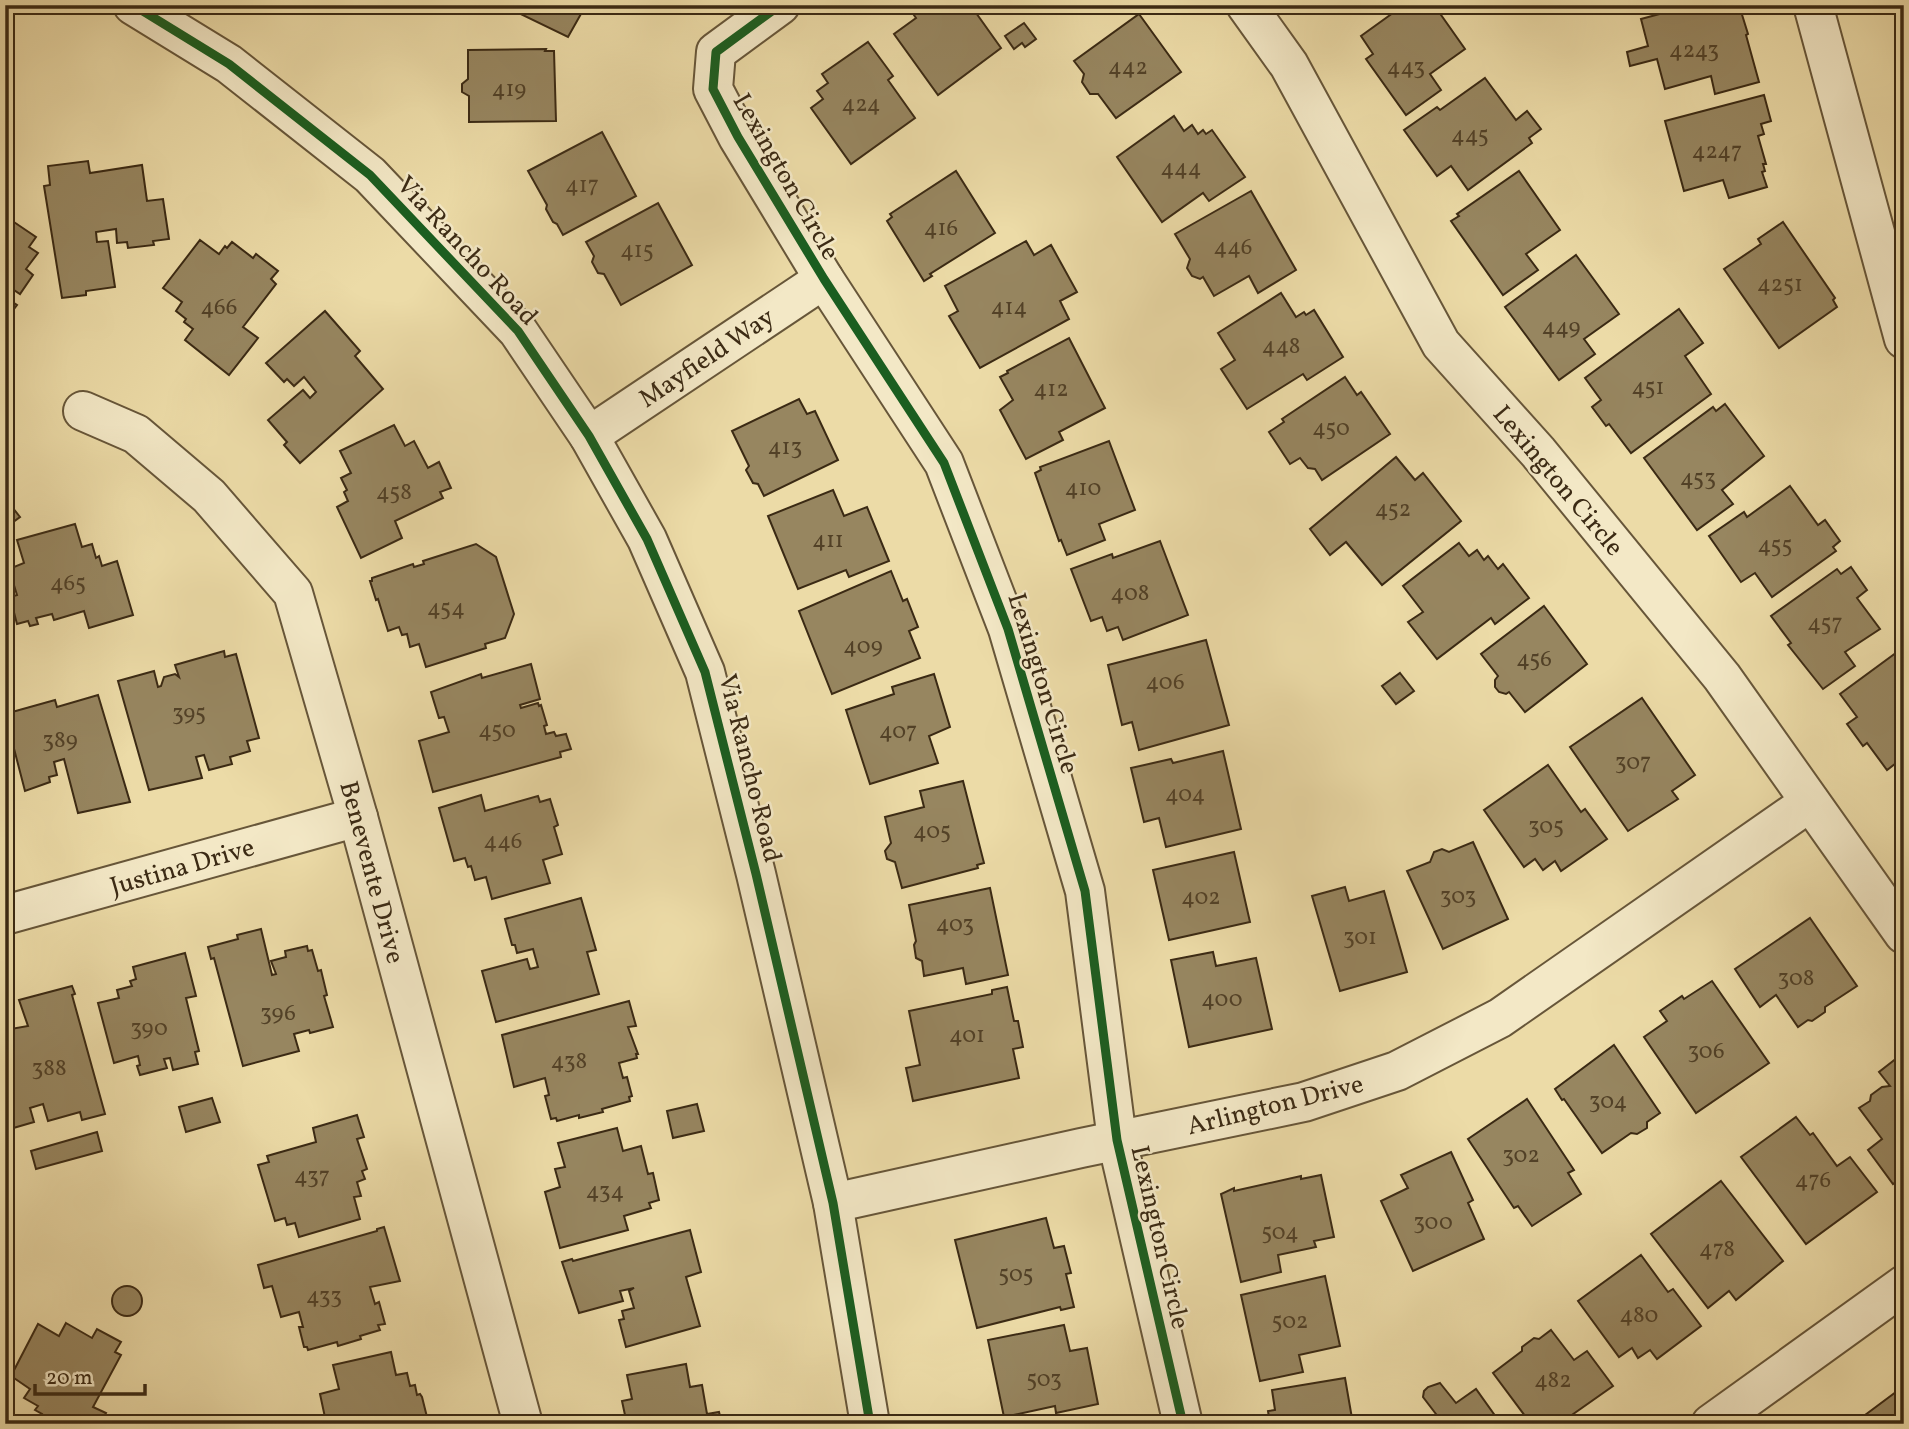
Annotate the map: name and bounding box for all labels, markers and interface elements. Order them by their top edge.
house number: 4243 [1669,35,1719,67]
house number: 442 [1108,52,1148,84]
house number: 443 [1387,52,1425,84]
house number: 419 [492,74,526,106]
street label: Lexington Circle [723,87,848,267]
house number: 424 [841,89,881,121]
house number: 445 [1451,120,1489,152]
house number: 4247 [1692,136,1742,168]
house number: 444 [1160,153,1202,185]
street label: Via Rancho Road [388,169,546,334]
house number: 417 [565,170,599,202]
house number: 416 [924,213,958,245]
house number: 446 [1214,232,1252,264]
house number: 415 [620,235,654,267]
house number: 4251 [1757,269,1803,301]
house number: 466 [201,292,237,324]
house number: 414 [991,292,1027,324]
street label: Mayfield Way [632,300,782,417]
house number: 449 [1542,312,1580,344]
house number: 448 [1262,331,1300,363]
house number: 451 [1631,372,1665,404]
house number: 412 [1033,374,1069,406]
street label: Lexington Circle [1483,398,1631,565]
house number: 450 [1312,413,1350,445]
house number: 413 [768,432,802,464]
house number: 453 [1680,463,1716,495]
house number: 410 [1065,473,1101,505]
house number: 458 [376,477,412,509]
house number: 452 [1375,494,1411,526]
house number: 411 [812,525,844,557]
house number: 455 [1757,530,1793,562]
house number: 465 [50,568,86,600]
house number: 408 [1111,578,1149,610]
street label: Lexington Circle [997,589,1087,778]
house number: 454 [427,593,465,625]
house number: 457 [1807,608,1843,640]
house number: 409 [843,631,883,663]
house number: 456 [1516,644,1552,676]
house number: 406 [1145,667,1185,699]
street label: Via Rancho Road [708,671,790,866]
house number: 395 [172,698,206,730]
house number: 450 [478,715,516,747]
house number: 407 [879,716,917,748]
house number: 389 [42,725,78,757]
house number: 307 [1615,747,1651,779]
street label: Benevente Drive [329,777,413,968]
house number: 404 [1165,779,1205,811]
house number: 305 [1528,811,1564,843]
house number: 405 [913,816,951,848]
house number: 446 [484,826,522,858]
street label: Justina Drive [106,830,259,906]
house number: 303 [1440,881,1476,913]
house number: 402 [1181,882,1221,914]
house number: 403 [936,909,974,941]
house number: 301 [1343,922,1377,954]
house number: 308 [1778,963,1814,995]
house number: 400 [1201,984,1243,1016]
house number: 396 [260,998,296,1030]
house number: 390 [130,1013,168,1045]
house number: 401 [949,1020,985,1052]
house number: 306 [1687,1036,1725,1068]
house number: 438 [551,1046,587,1078]
house number: 388 [31,1053,67,1085]
street label: Arlington Drive [1184,1067,1367,1145]
house number: 304 [1589,1086,1627,1118]
house number: 302 [1502,1140,1540,1172]
street label: Lexington Circle [1120,1142,1198,1333]
house number: 437 [294,1161,330,1193]
house number: 476 [1795,1165,1831,1197]
house number: 434 [586,1176,624,1208]
house number: 300 [1413,1207,1453,1239]
house number: 504 [1261,1217,1299,1249]
house number: 478 [1699,1234,1735,1266]
house number: 505 [998,1259,1034,1291]
house number: 433 [306,1281,342,1313]
house number: 480 [1620,1300,1658,1332]
house number: 502 [1272,1306,1308,1338]
scale bar [35,1352,145,1396]
text: 20 m [46,1364,92,1393]
house number: 503 [1026,1364,1062,1396]
house number: 482 [1534,1365,1572,1397]

